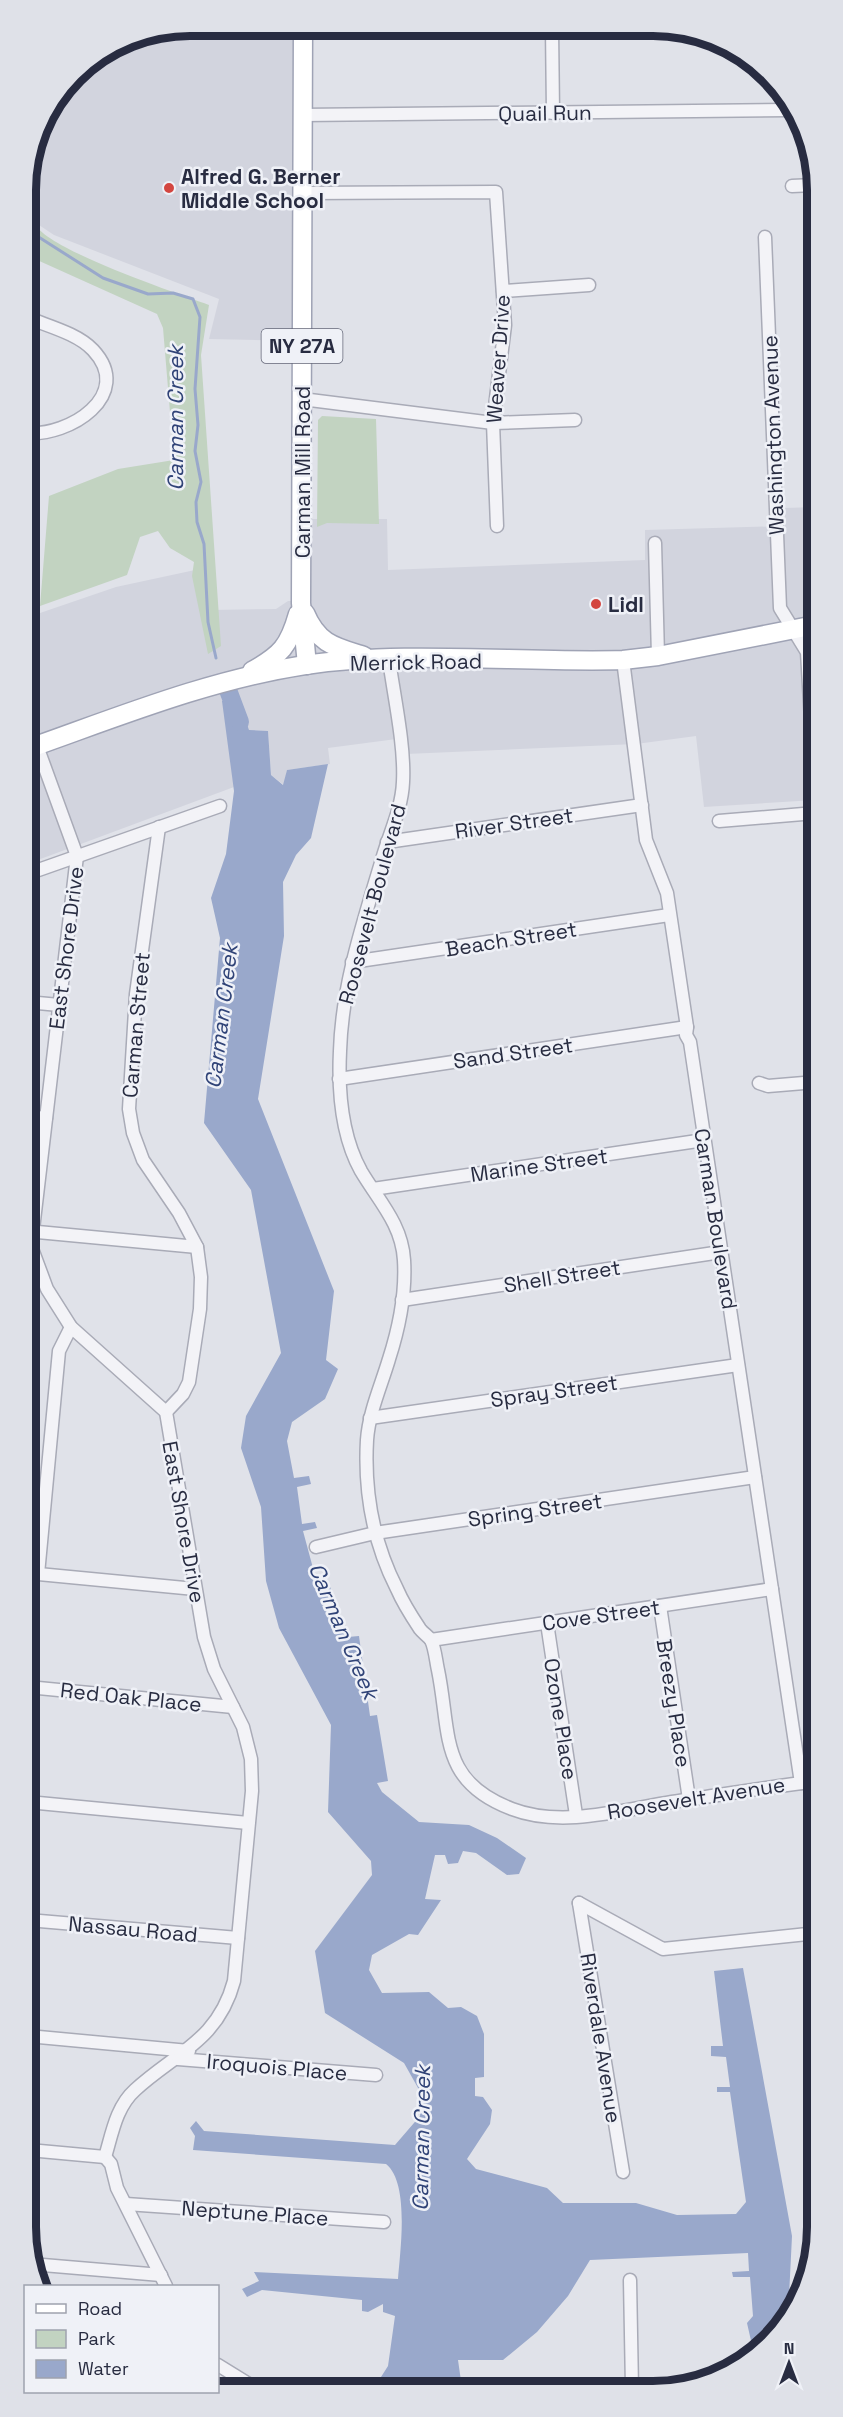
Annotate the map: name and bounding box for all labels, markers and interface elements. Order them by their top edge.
street label: Quail Run [498,99,592,127]
place label: Alfred G. Berner Middle School [181,163,340,214]
marker: Alfred G. Berner Middle School [162,181,176,195]
street label: Weaver Drive [480,294,516,424]
road number: NY 27A [262,329,342,363]
street label: Washington Avenue [756,335,790,535]
water label: Carman Creek [161,343,189,491]
street label: Carman Mill Road [289,386,316,558]
place label: Lidl [608,591,644,618]
marker: Lidl [589,597,603,611]
street label: Merrick Road [350,647,482,677]
street label: Roosevelt Boulevard [332,801,412,1007]
street label: River Street [453,801,575,845]
street label: East Shore Drive [43,865,89,1031]
street label: Beach Street [443,915,579,963]
water label: Carman Creek [198,940,244,1090]
street label: Carman Street [116,951,156,1099]
street label: Sand Street [451,1031,575,1075]
street label: Carman Boulevard [688,1127,744,1311]
street label: Marine Street [469,1142,609,1188]
street label: Shell Street [502,1253,622,1299]
street label: Spray Street [489,1369,619,1413]
street label: East Shore Drive [156,1439,212,1605]
street label: Spring Street [466,1487,604,1533]
water label: Carman Creek [303,1558,386,1706]
street label: Cove Street [540,1593,662,1637]
street label: Breezy Place [651,1637,697,1769]
street label: Ozone Place [538,1656,584,1782]
street label: Red Oak Place [59,1676,203,1718]
street label: Roosevelt Avenue [605,1771,787,1825]
street label: Nassau Road [67,1910,199,1948]
street label: Riverdale Avenue [574,1951,628,2125]
street label: Iroquois Place [206,2047,348,2087]
water label: Carman Creek [406,2063,436,2211]
street label: Neptune Place [181,2194,329,2232]
legend [24,2285,219,2393]
text: Road [78,2297,122,2320]
text: Park [78,2327,116,2350]
north arrow [759,2333,819,2393]
text: N [784,2338,794,2359]
text: Water [78,2357,129,2380]

